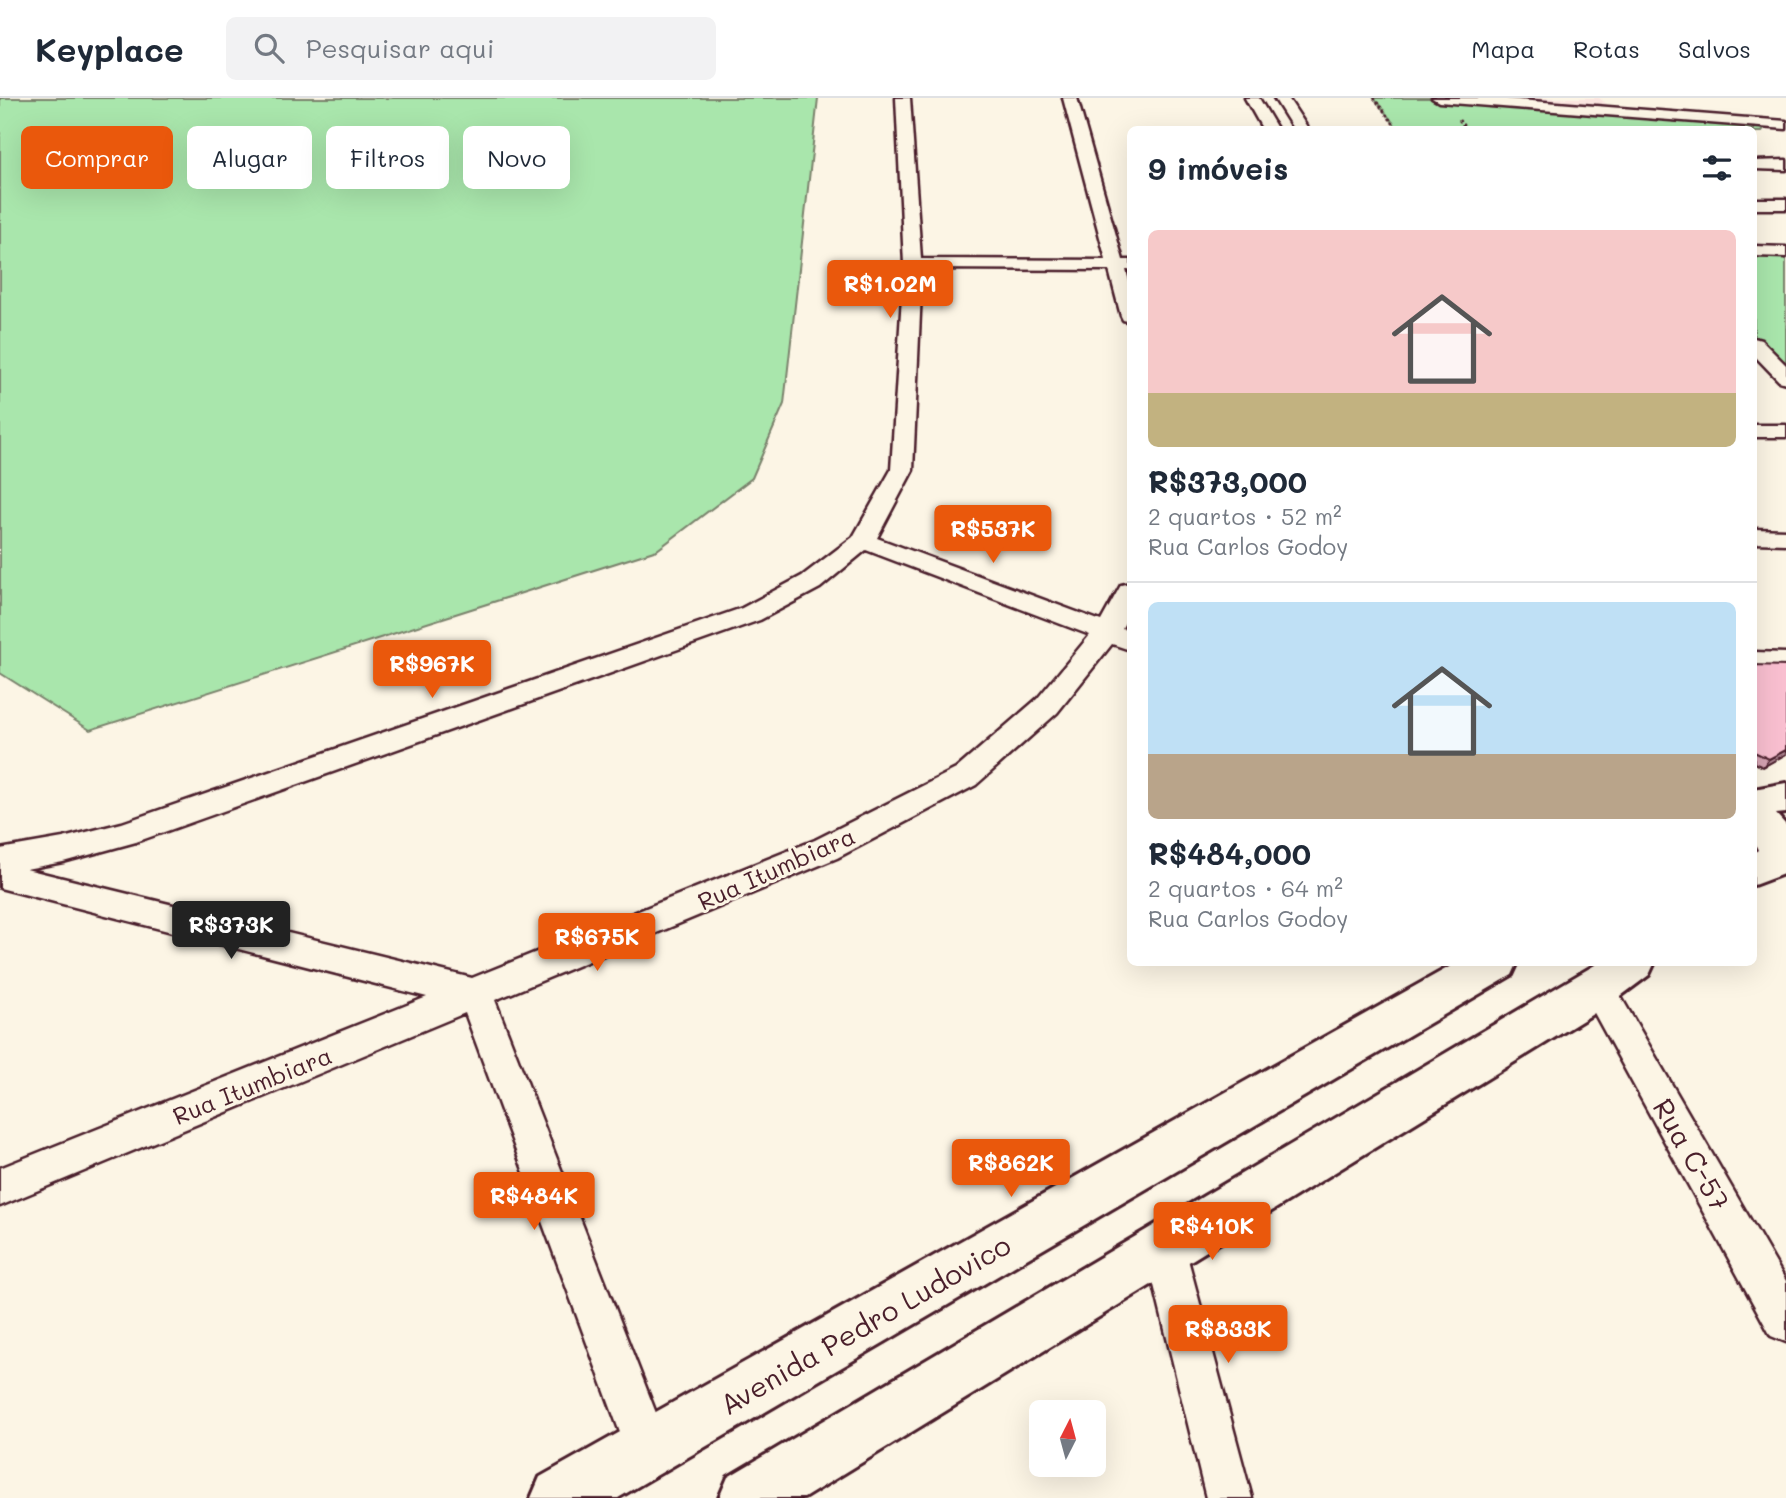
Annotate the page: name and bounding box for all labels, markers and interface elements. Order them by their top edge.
search box [226,17,716,80]
text: Keyplace [35,27,184,70]
icon: search [250,29,288,67]
text: Pesquisar aqui [306,31,494,65]
text: Mapa [1471,33,1535,64]
text: Rotas [1573,33,1640,64]
text: Salvos [1678,33,1751,64]
chip: Comprar [21,126,173,189]
chip: Alugar [187,126,312,189]
chip: Filtros [326,126,449,189]
chip: Novo [463,126,570,189]
text: 9 imóveis [1148,148,1288,188]
icon: filters [1698,149,1736,187]
pin: R$1.02M [825,260,955,320]
text: R$1.02M [843,268,937,298]
icon: home [1379,276,1505,402]
text: R$373,000 [1148,461,1307,501]
text: 2 quartos · 52 m² [1148,501,1342,531]
pin: R$537K [936,505,1050,565]
text: R$537K [950,513,1036,543]
text: Rua Carlos Godoy [1148,531,1348,561]
pin: R$967K [375,640,489,700]
text: R$967K [389,648,475,678]
icon: home [1379,648,1505,774]
street label: Rua Itumbiara [692,819,860,917]
text: R$484,000 [1148,833,1311,873]
text: 2 quartos · 64 m² [1148,873,1343,903]
pin: R$373K [174,902,288,961]
text: Rua Carlos Godoy [1148,903,1348,933]
text: R$373K [188,909,274,939]
pin: R$675K [540,914,654,973]
text: R$675K [554,921,640,951]
street label: Rua Itumbiara [168,1039,336,1131]
street label: Rua C-57 [1646,1092,1738,1216]
pin: R$862K [954,1140,1068,1199]
text: R$862K [968,1147,1054,1177]
pin: R$484K [477,1172,591,1232]
text: R$484K [490,1180,578,1210]
pin: R$410K [1155,1202,1269,1262]
text: R$410K [1170,1210,1254,1240]
street label: Avenida Pedro Ludovico [713,1226,1017,1422]
pin: R$833K [1171,1306,1285,1365]
text: R$833K [1184,1313,1272,1343]
north arrow [1029,1400,1106,1477]
map controls [1029,1400,1106,1477]

